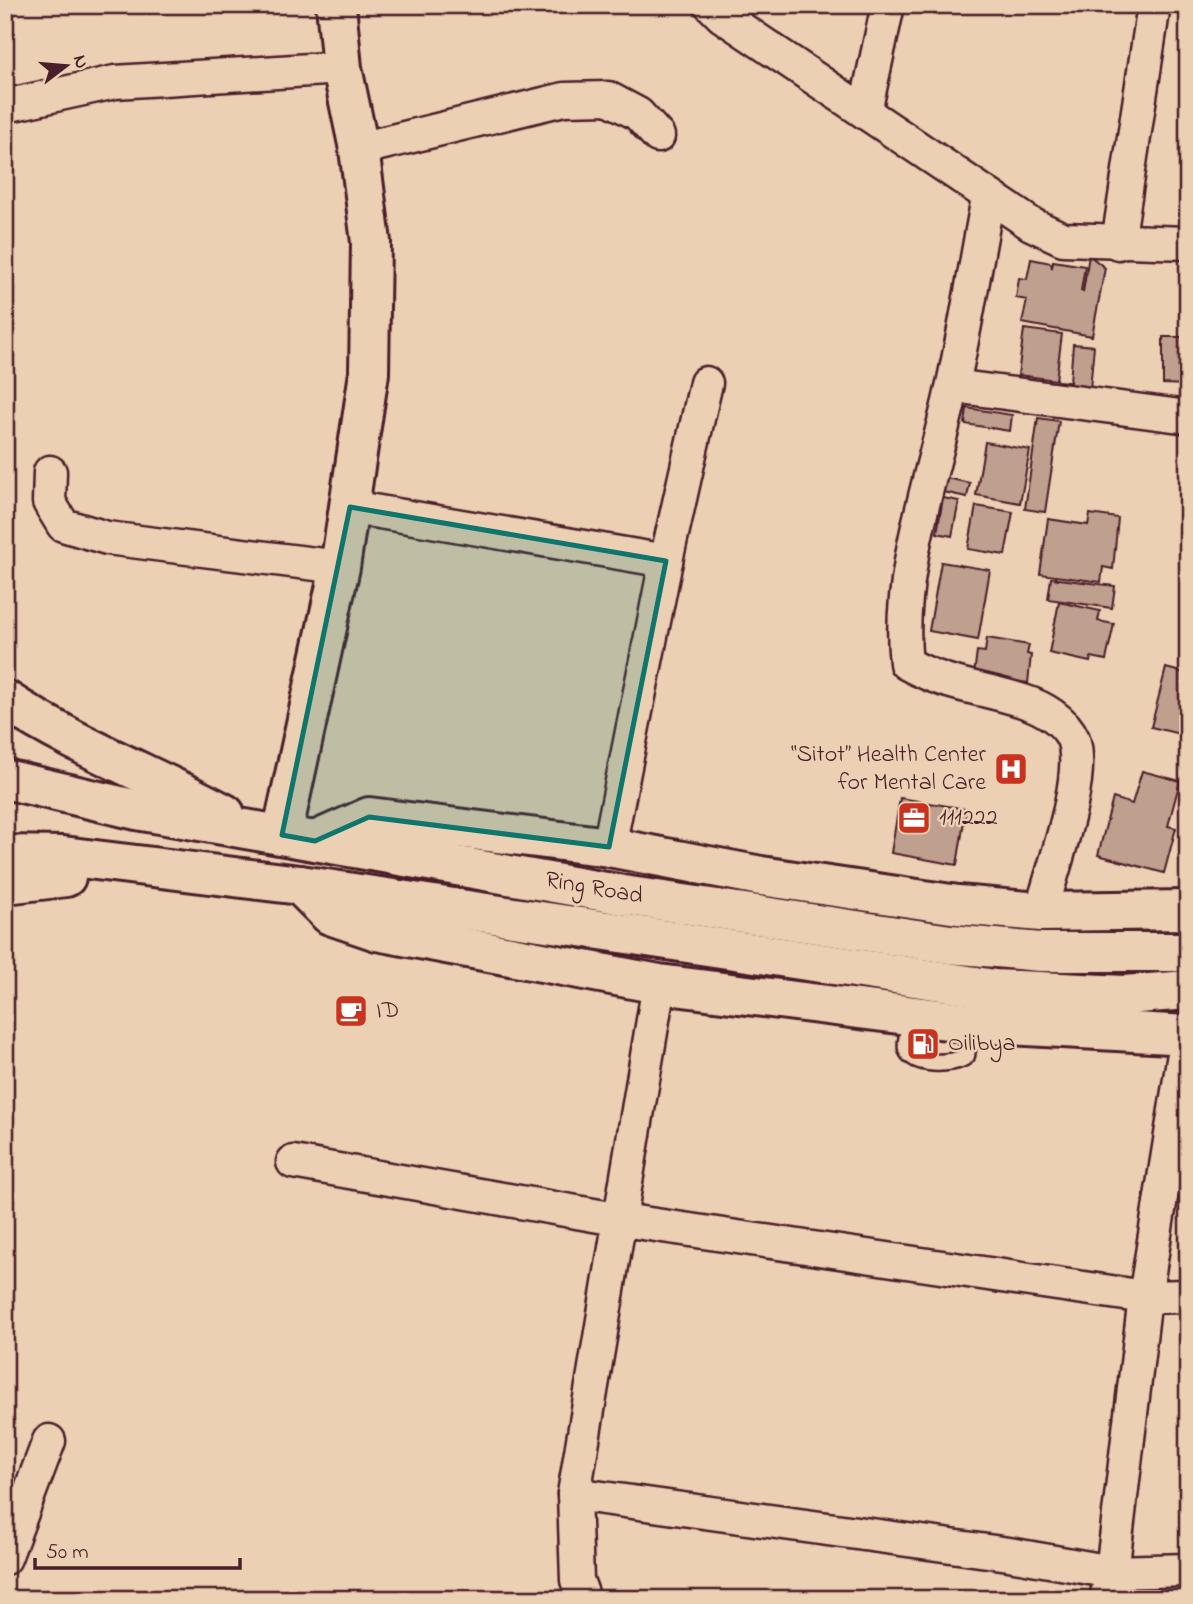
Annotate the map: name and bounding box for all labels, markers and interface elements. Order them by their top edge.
north arrow [32,32,102,102]
text: N [65,52,95,72]
place label: “Sitot” Health Center for Mental Care [791,738,987,801]
hospital icon: “Sitot” Health Center for Mental Care [992,750,1030,788]
office icon: 111222 [895,799,933,837]
place label: 111222 [939,801,998,836]
street label: Ring Road [542,863,646,915]
cafe icon: ID [332,992,370,1030]
place label: ID [376,994,399,1029]
fuel station icon: Oilibya [904,1025,942,1063]
place label: Oilibya [948,1027,1015,1063]
scale bar [35,1527,240,1571]
text: 50 m [46,1538,89,1568]

